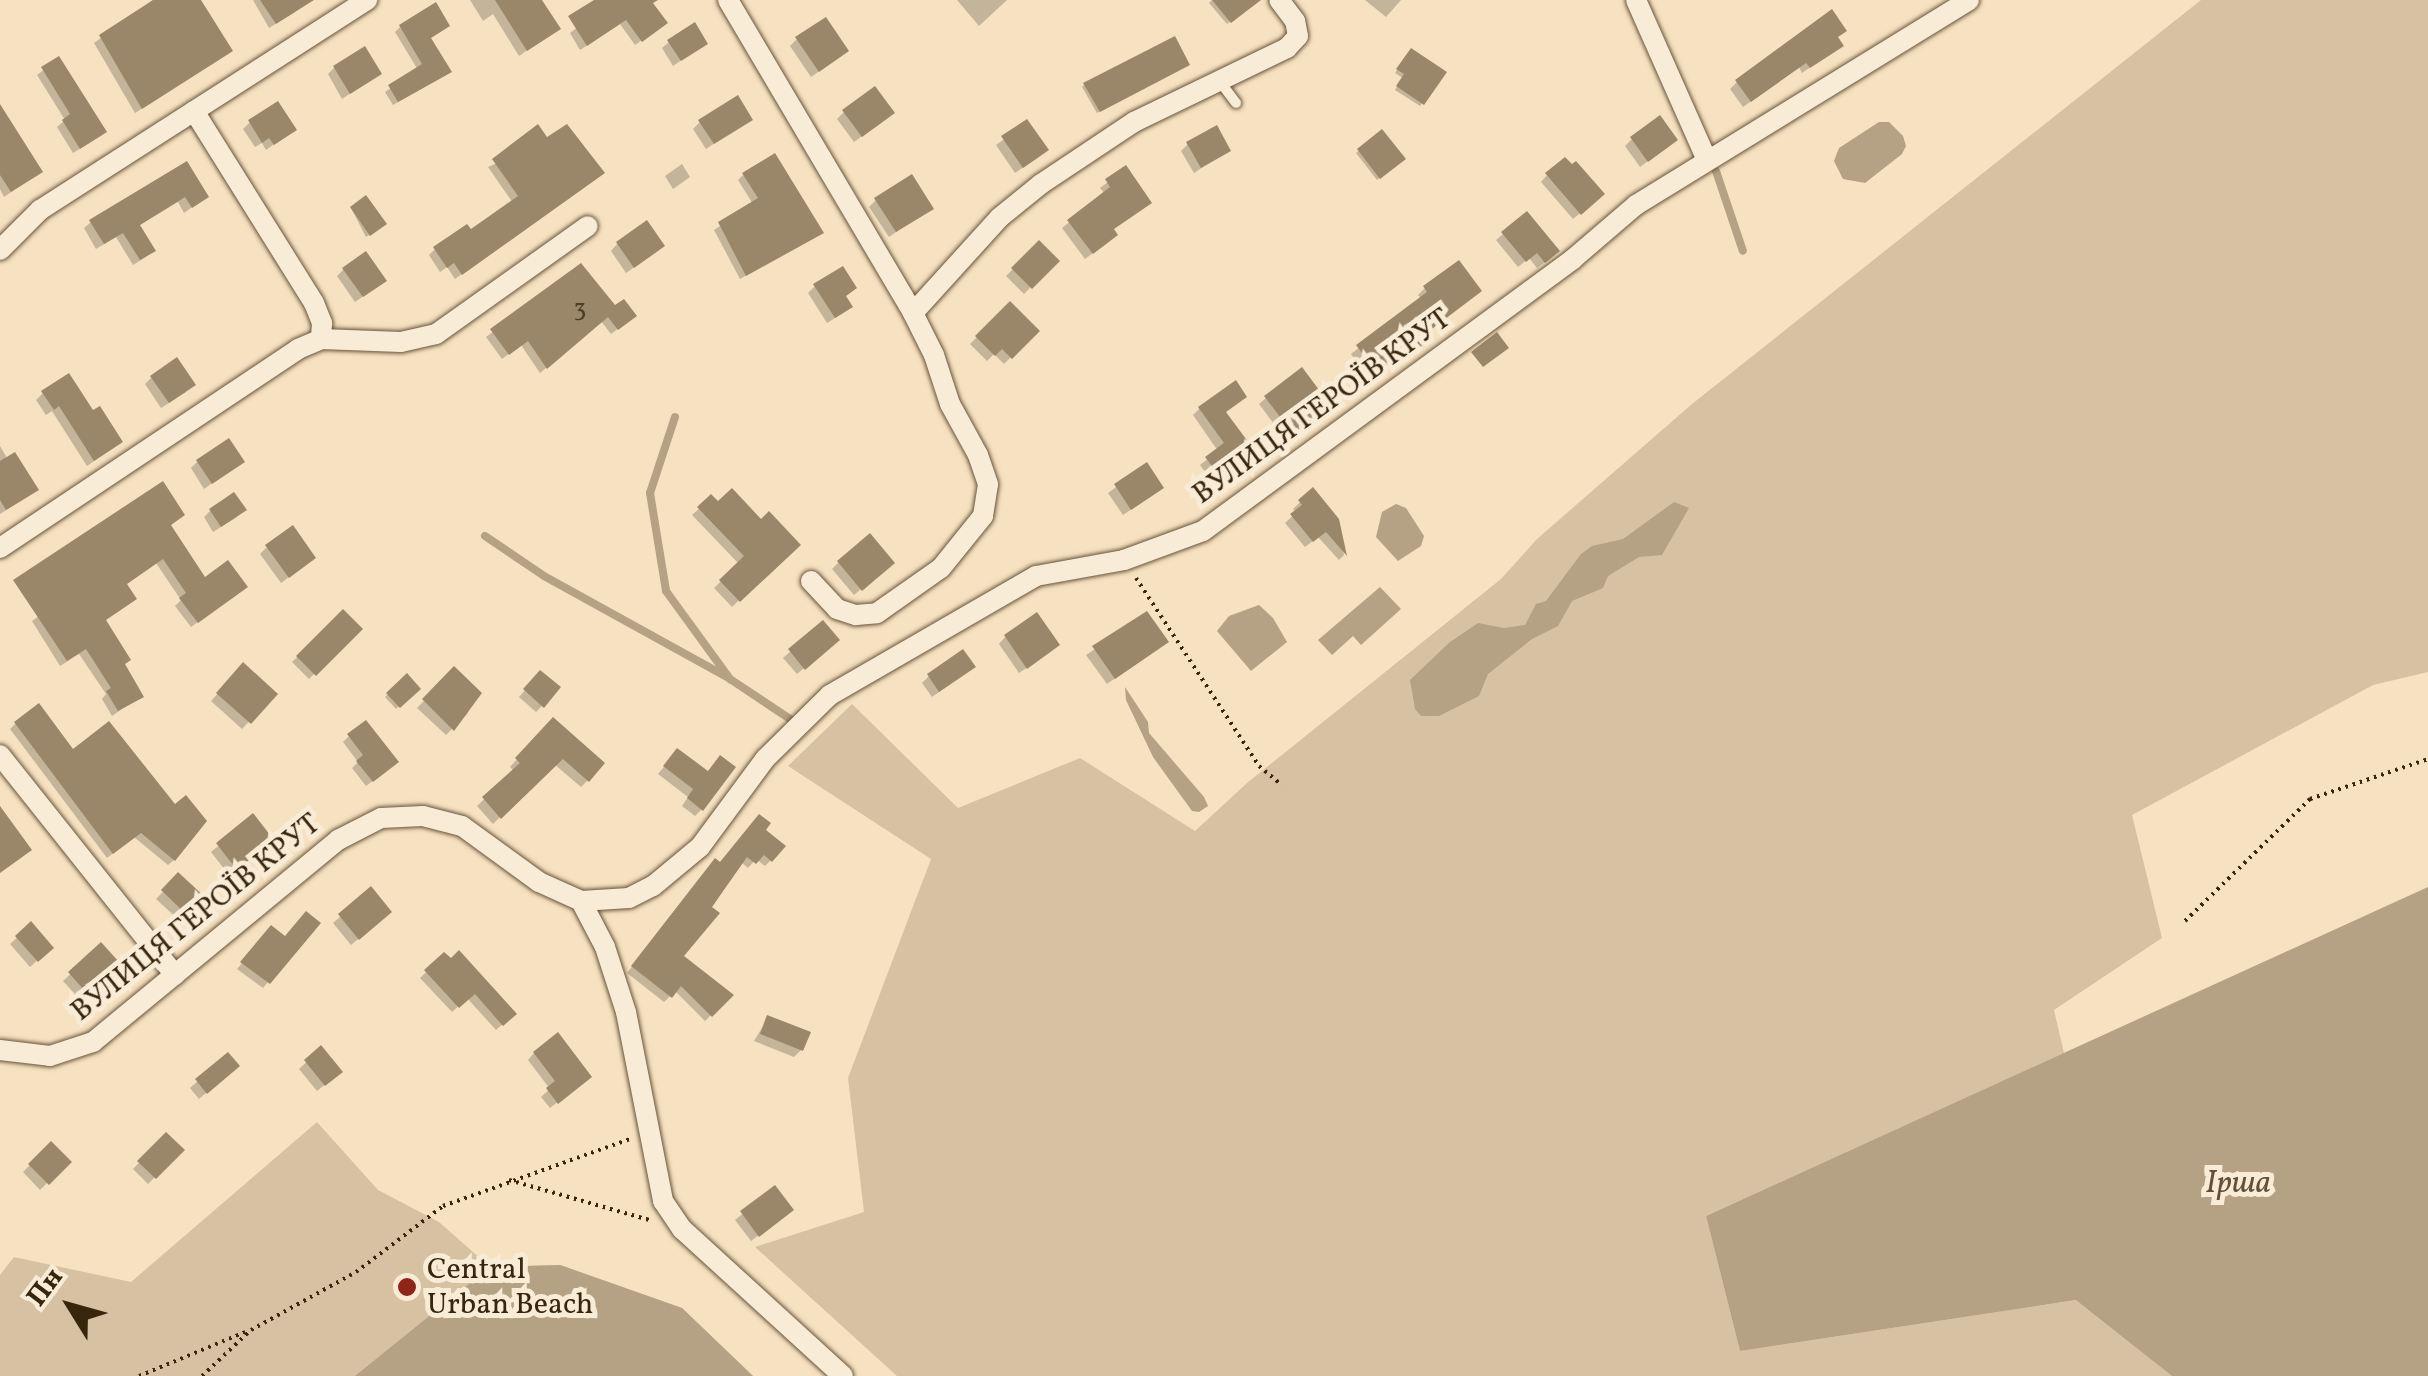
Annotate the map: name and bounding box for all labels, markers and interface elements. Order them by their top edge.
house number: 3 [574,295,586,325]
street label: ВУЛИЦЯ ГЕРОЇВ КРУТ [1186,301,1458,513]
street label: ВУЛИЦЯ ГЕРОЇВ КРУТ [64,806,328,1030]
water label: Ірша [2205,1165,2271,1203]
place label: Central Urban Beach [427,1252,593,1322]
north arrow [20,1256,120,1356]
text: Пн [18,1260,73,1315]
marker: Central Urban Beach [396,1276,418,1298]

